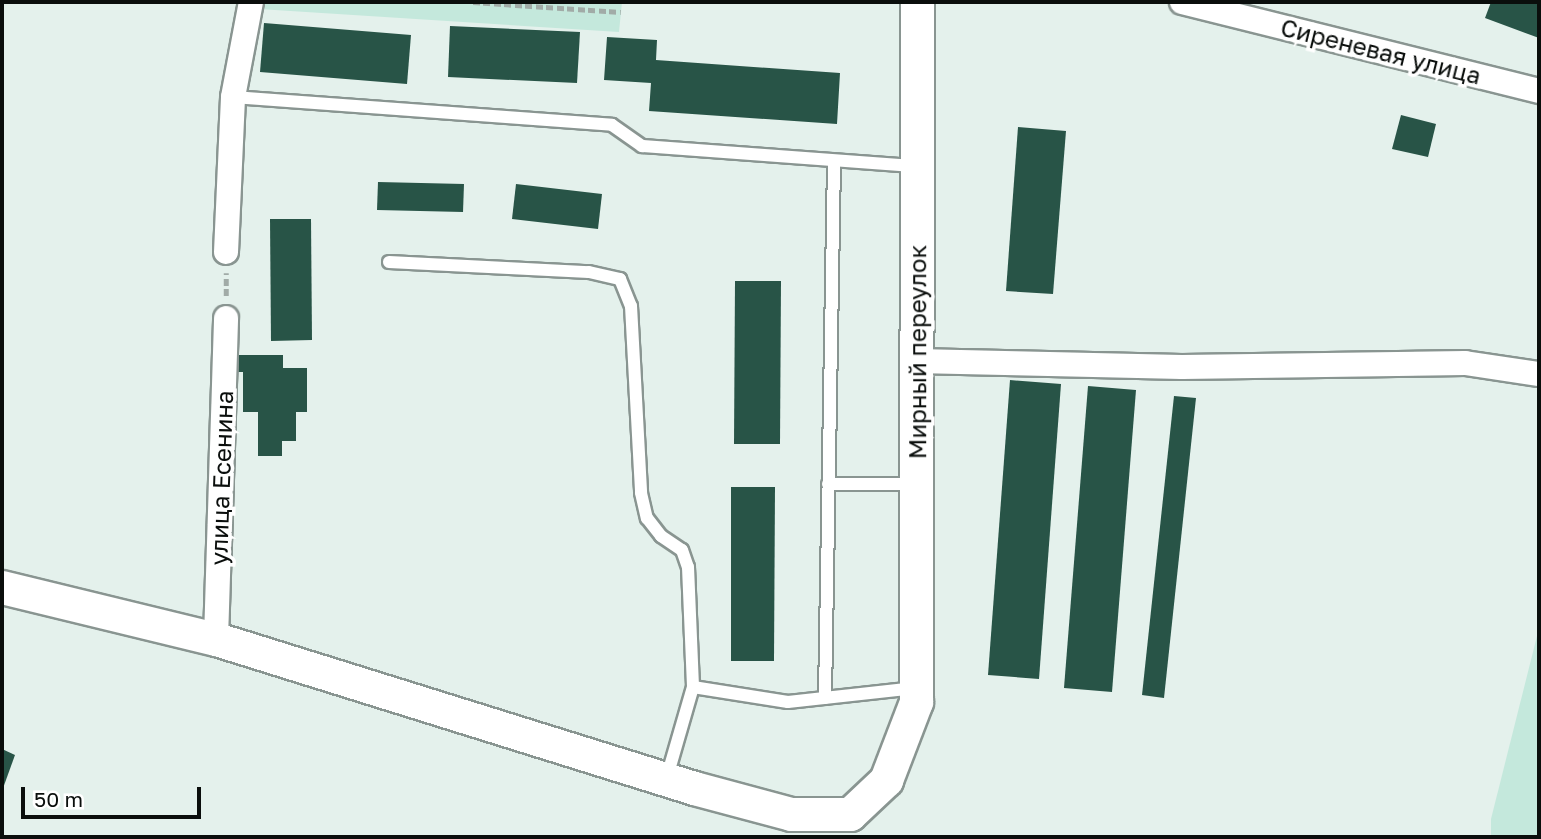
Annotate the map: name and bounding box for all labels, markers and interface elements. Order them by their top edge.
street label: Сиреневая улица [1278,12,1484,90]
street label: Мирный переулок [903,245,931,459]
street label: улица Есенина [204,390,238,566]
scale bar [24,772,205,816]
text: 50 m [34,786,83,812]

